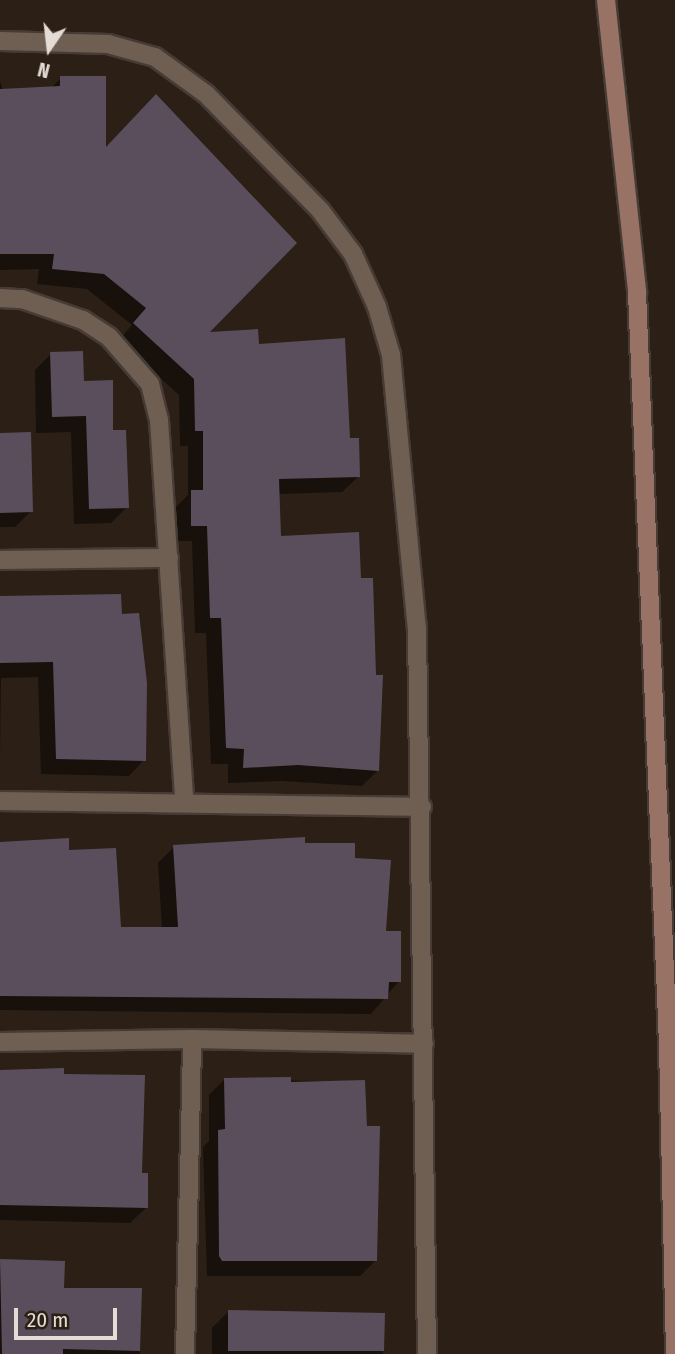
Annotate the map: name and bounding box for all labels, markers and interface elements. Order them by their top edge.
north arrow [14,14,84,84]
text: N [35,57,52,82]
scale bar [18,1294,121,1338]
text: 20 m [27,1307,68,1333]

